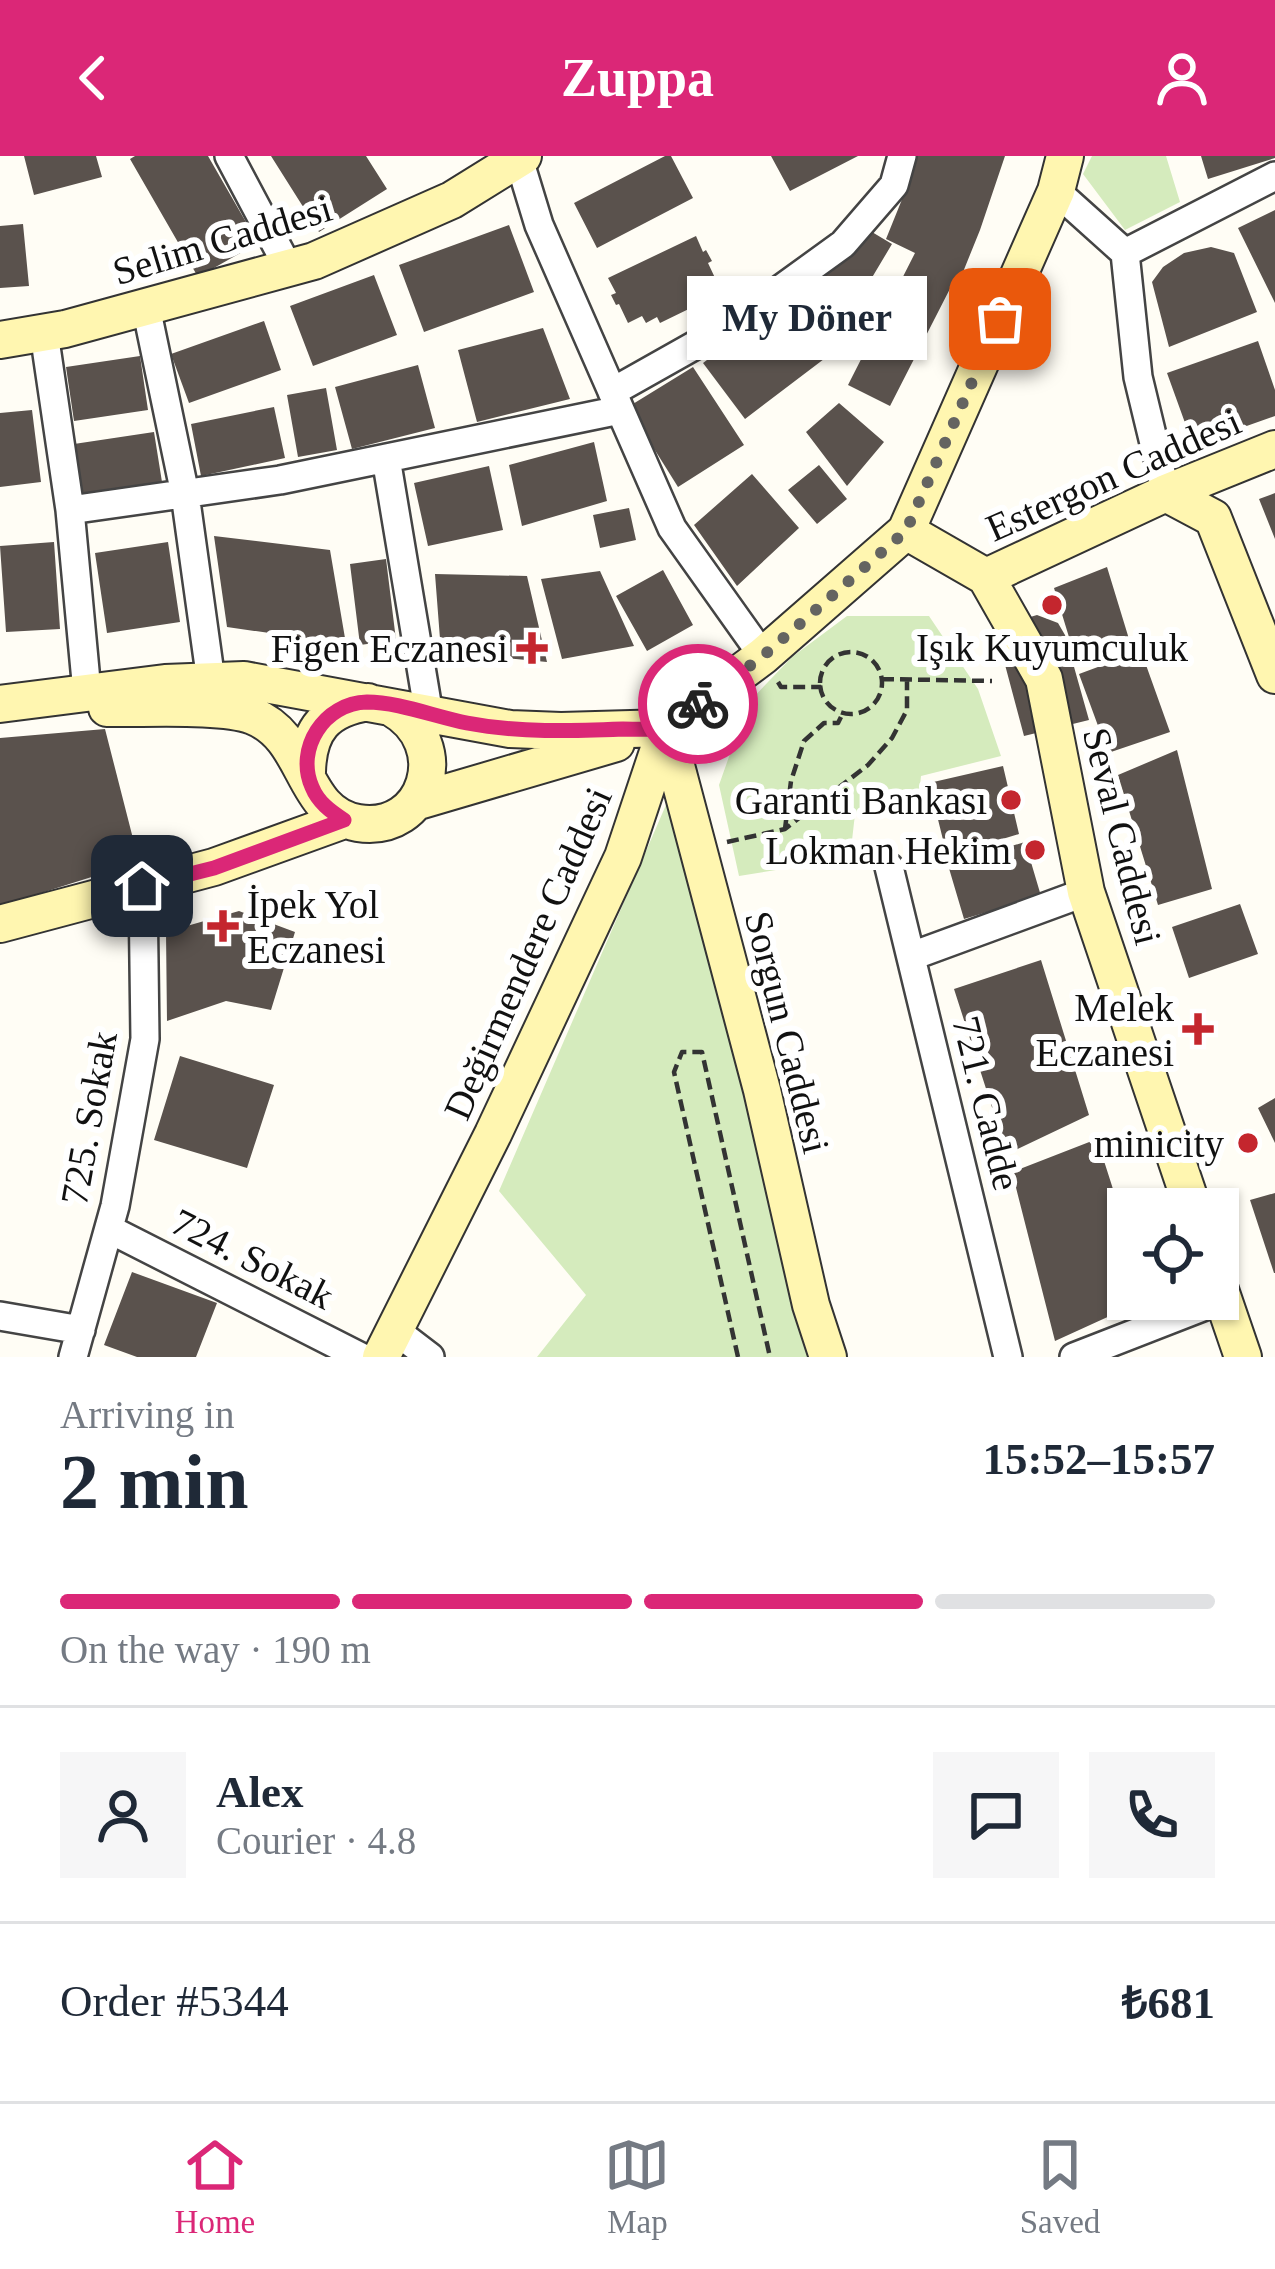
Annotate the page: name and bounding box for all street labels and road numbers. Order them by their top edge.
street label: Selim Caddesi [108,186,337,293]
street label: Estergon Caddesi [980,399,1247,551]
street label: Seval Caddesi [1075,723,1170,949]
street label: Değirmendere Caddesi [435,781,621,1126]
street label: Sorgun Caddesi [736,907,838,1158]
street label: 721. Cadde [944,1012,1029,1195]
street label: 725. Sokak [52,1027,125,1208]
street label: 724. Sokak [165,1199,341,1318]

